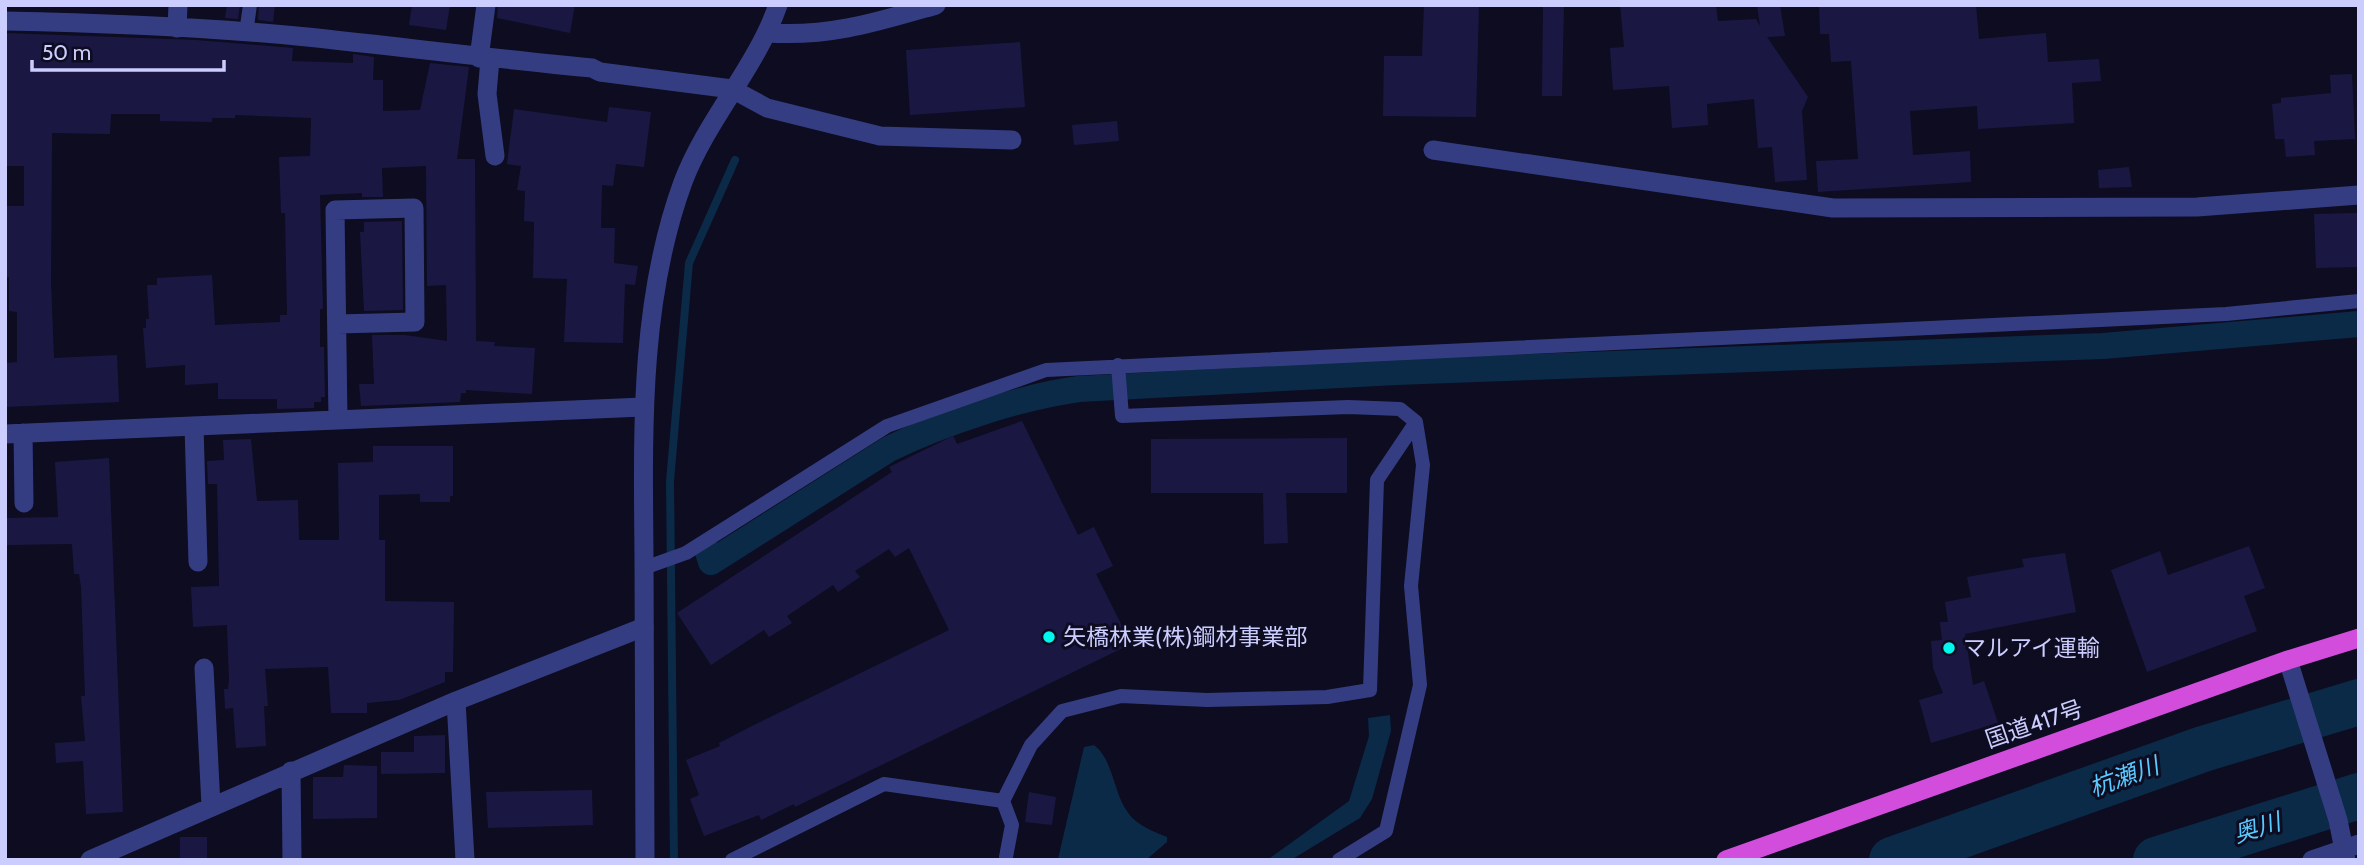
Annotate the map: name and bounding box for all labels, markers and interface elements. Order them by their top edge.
scale bar [32,28,224,72]
text: 50 m [42,40,91,65]
place label: 矢橋林業(株)鋼材事業部 [1063,623,1307,651]
marker: 矢橋林業(株)鋼材事業部 [1041,629,1057,645]
place label: マルアイ運輸 [1963,634,2100,662]
marker: マルアイ運輸 [1941,640,1957,656]
street label: 国道417号 [1982,694,2086,754]
water label: 杭瀬川 [2085,750,2165,802]
water label: 奥川 [2230,806,2287,848]

